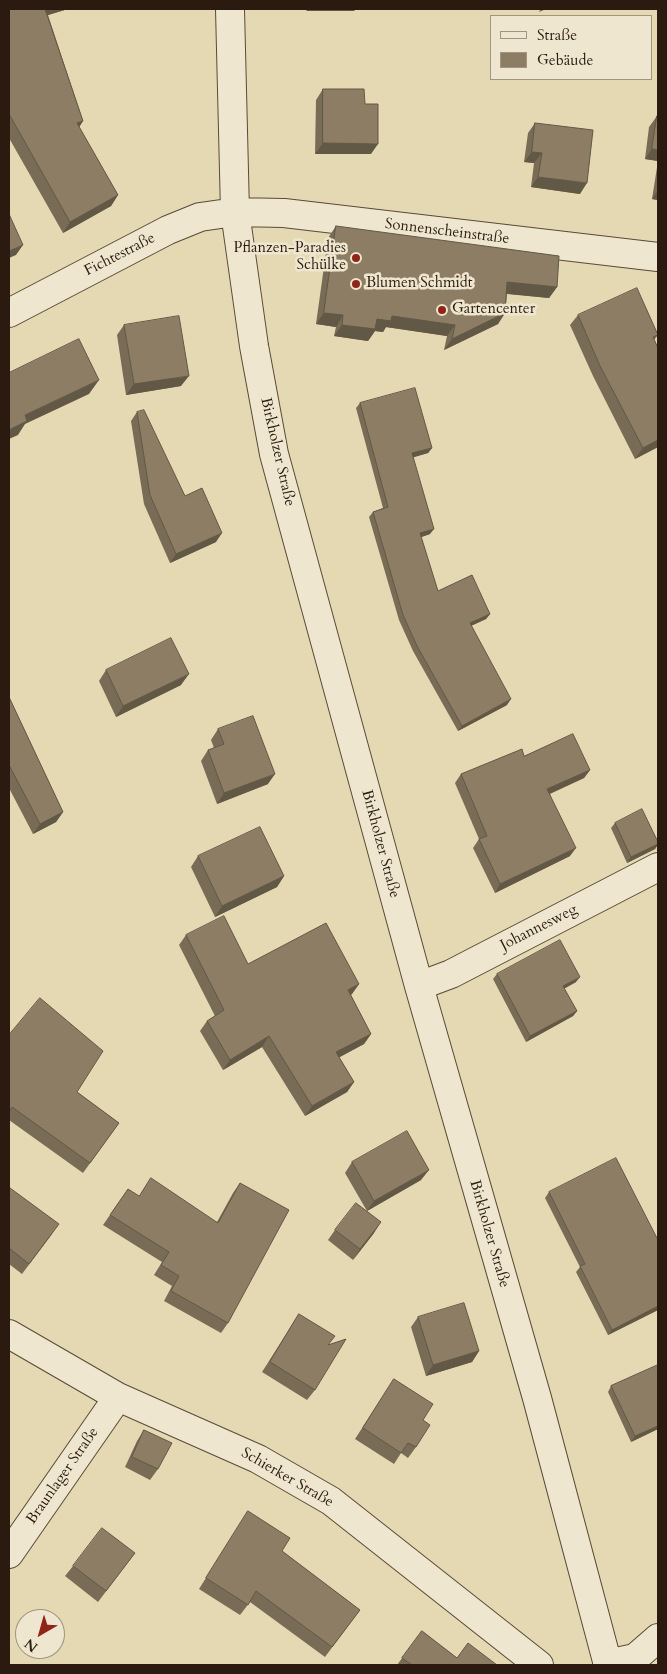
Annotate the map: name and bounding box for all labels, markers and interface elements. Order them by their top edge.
legend [490,15,652,80]
text: Straße [537,25,577,45]
text: Gebäude [537,50,593,70]
street label: Sonnenscheinstraße [384,215,510,249]
street label: Fichtestraße [82,230,158,280]
place label: Pflanzen-Paradies Schülke [234,240,346,275]
marker: Pflanzen-Paradies Schülke [350,252,362,264]
place label: Blumen Schmidt [366,275,473,293]
marker: Blumen Schmidt [350,278,362,290]
place label: Gartencenter [452,301,535,319]
marker: Gartencenter [436,304,448,316]
street label: Birkholzer Straße [256,396,298,508]
street label: Birkholzer Straße [357,788,403,900]
street label: Johannesweg [497,901,581,955]
street label: Birkholzer Straße [465,1178,513,1290]
street label: Braunlager Straße [23,1424,103,1528]
street label: Schierker Straße [238,1444,336,1512]
north arrow [15,1609,65,1659]
text: N [20,1634,42,1657]

